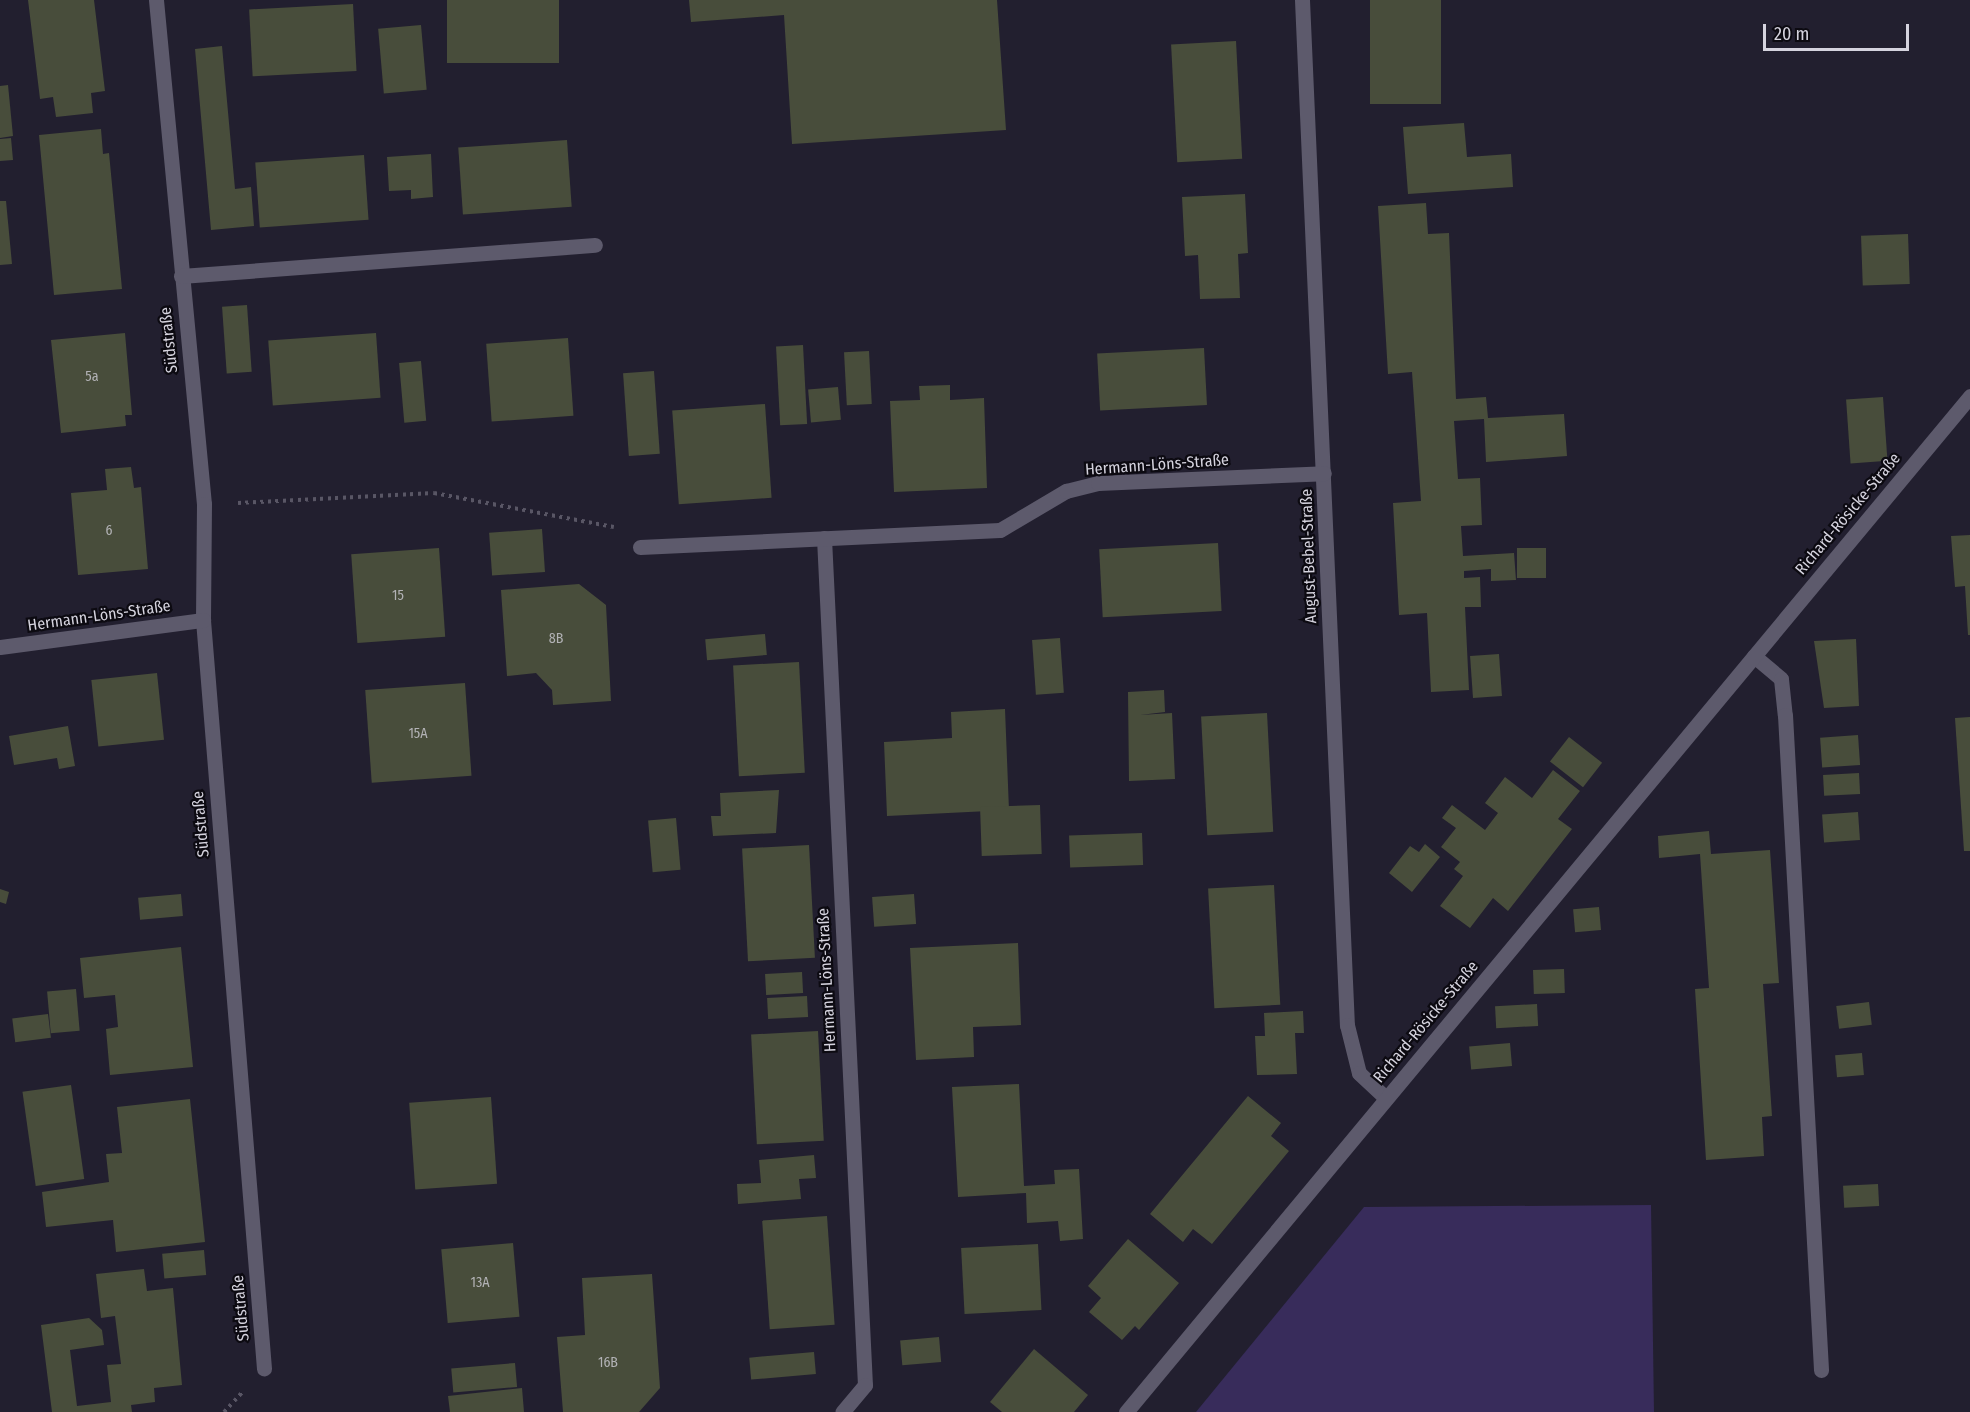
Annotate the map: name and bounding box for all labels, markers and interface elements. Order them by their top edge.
scale bar [1766,12,1912,50]
text: 20 m [1774,23,1809,45]
street label: Südstraße [156,306,182,374]
house number: 5a [85,369,99,385]
street label: Richard-Rösicke-Straße [1791,449,1905,579]
street label: Hermann-Löns-Straße [1084,450,1230,480]
street label: August-Bebel-Straße [1297,488,1321,624]
house number: 6 [106,523,112,539]
house number: 15 [392,588,404,604]
street label: Hermann-Löns-Straße [26,596,172,636]
house number: 8B [549,631,563,647]
house number: 15A [408,726,428,742]
street label: Südstraße [189,790,213,858]
street label: Hermann-Löns-Straße [814,908,840,1052]
street label: Richard-Rösicke-Straße [1369,957,1483,1087]
street label: Südstraße [229,1274,253,1342]
house number: 13A [470,1275,490,1291]
house number: 16B [598,1355,618,1371]

